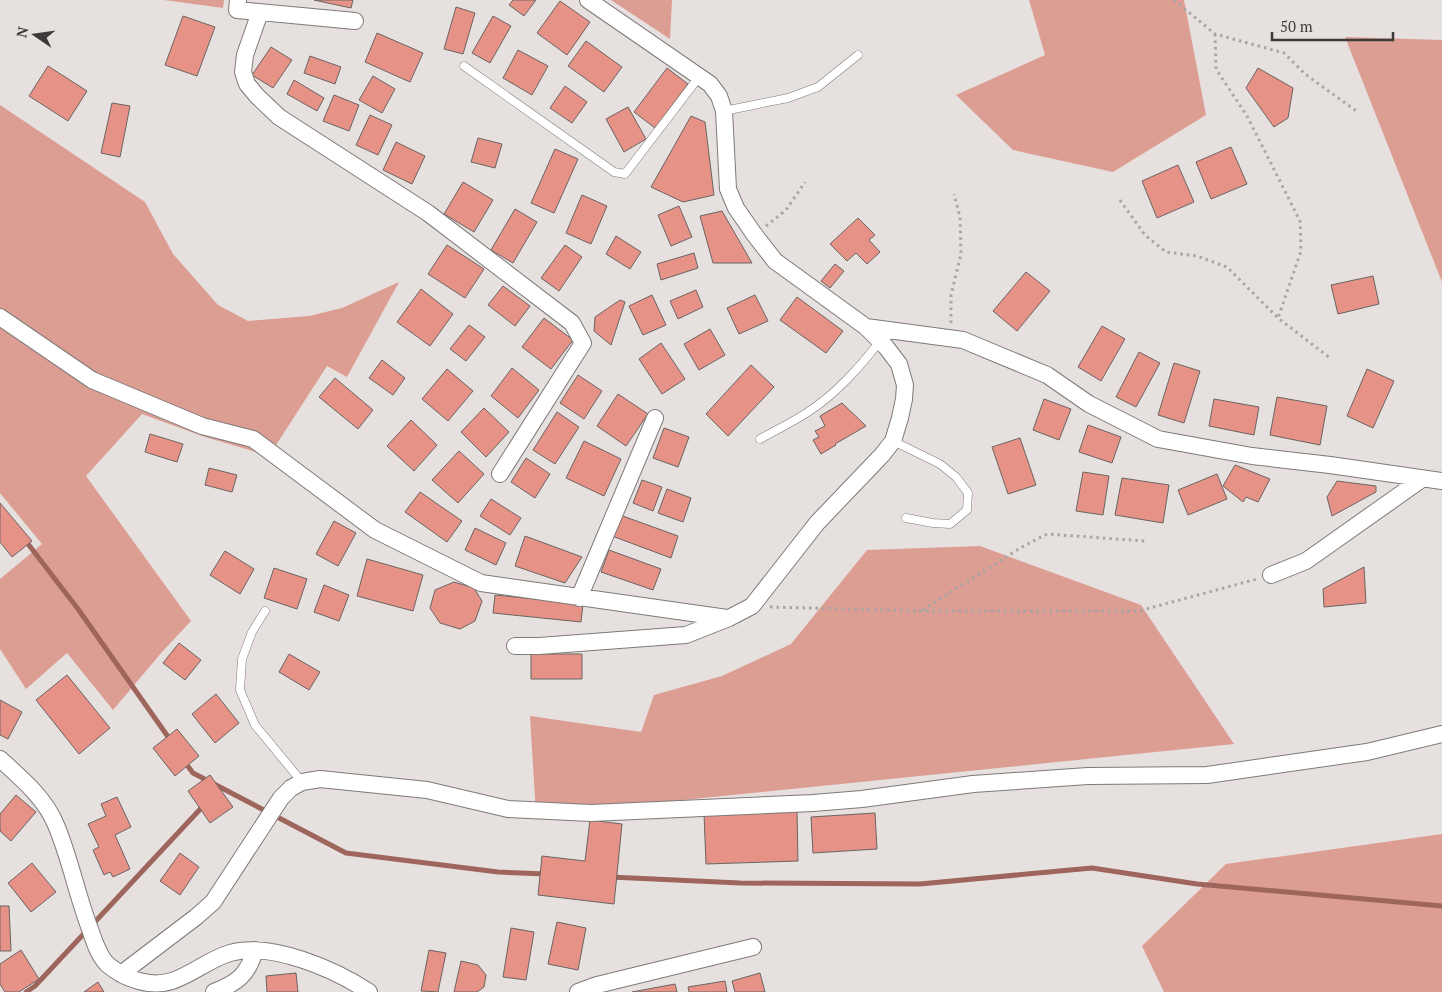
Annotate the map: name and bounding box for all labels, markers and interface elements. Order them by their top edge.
north arrow [10,10,60,60]
scale bar [1272,10,1393,42]
text: 50 m [1280,16,1313,36]
text: N [11,24,32,39]

